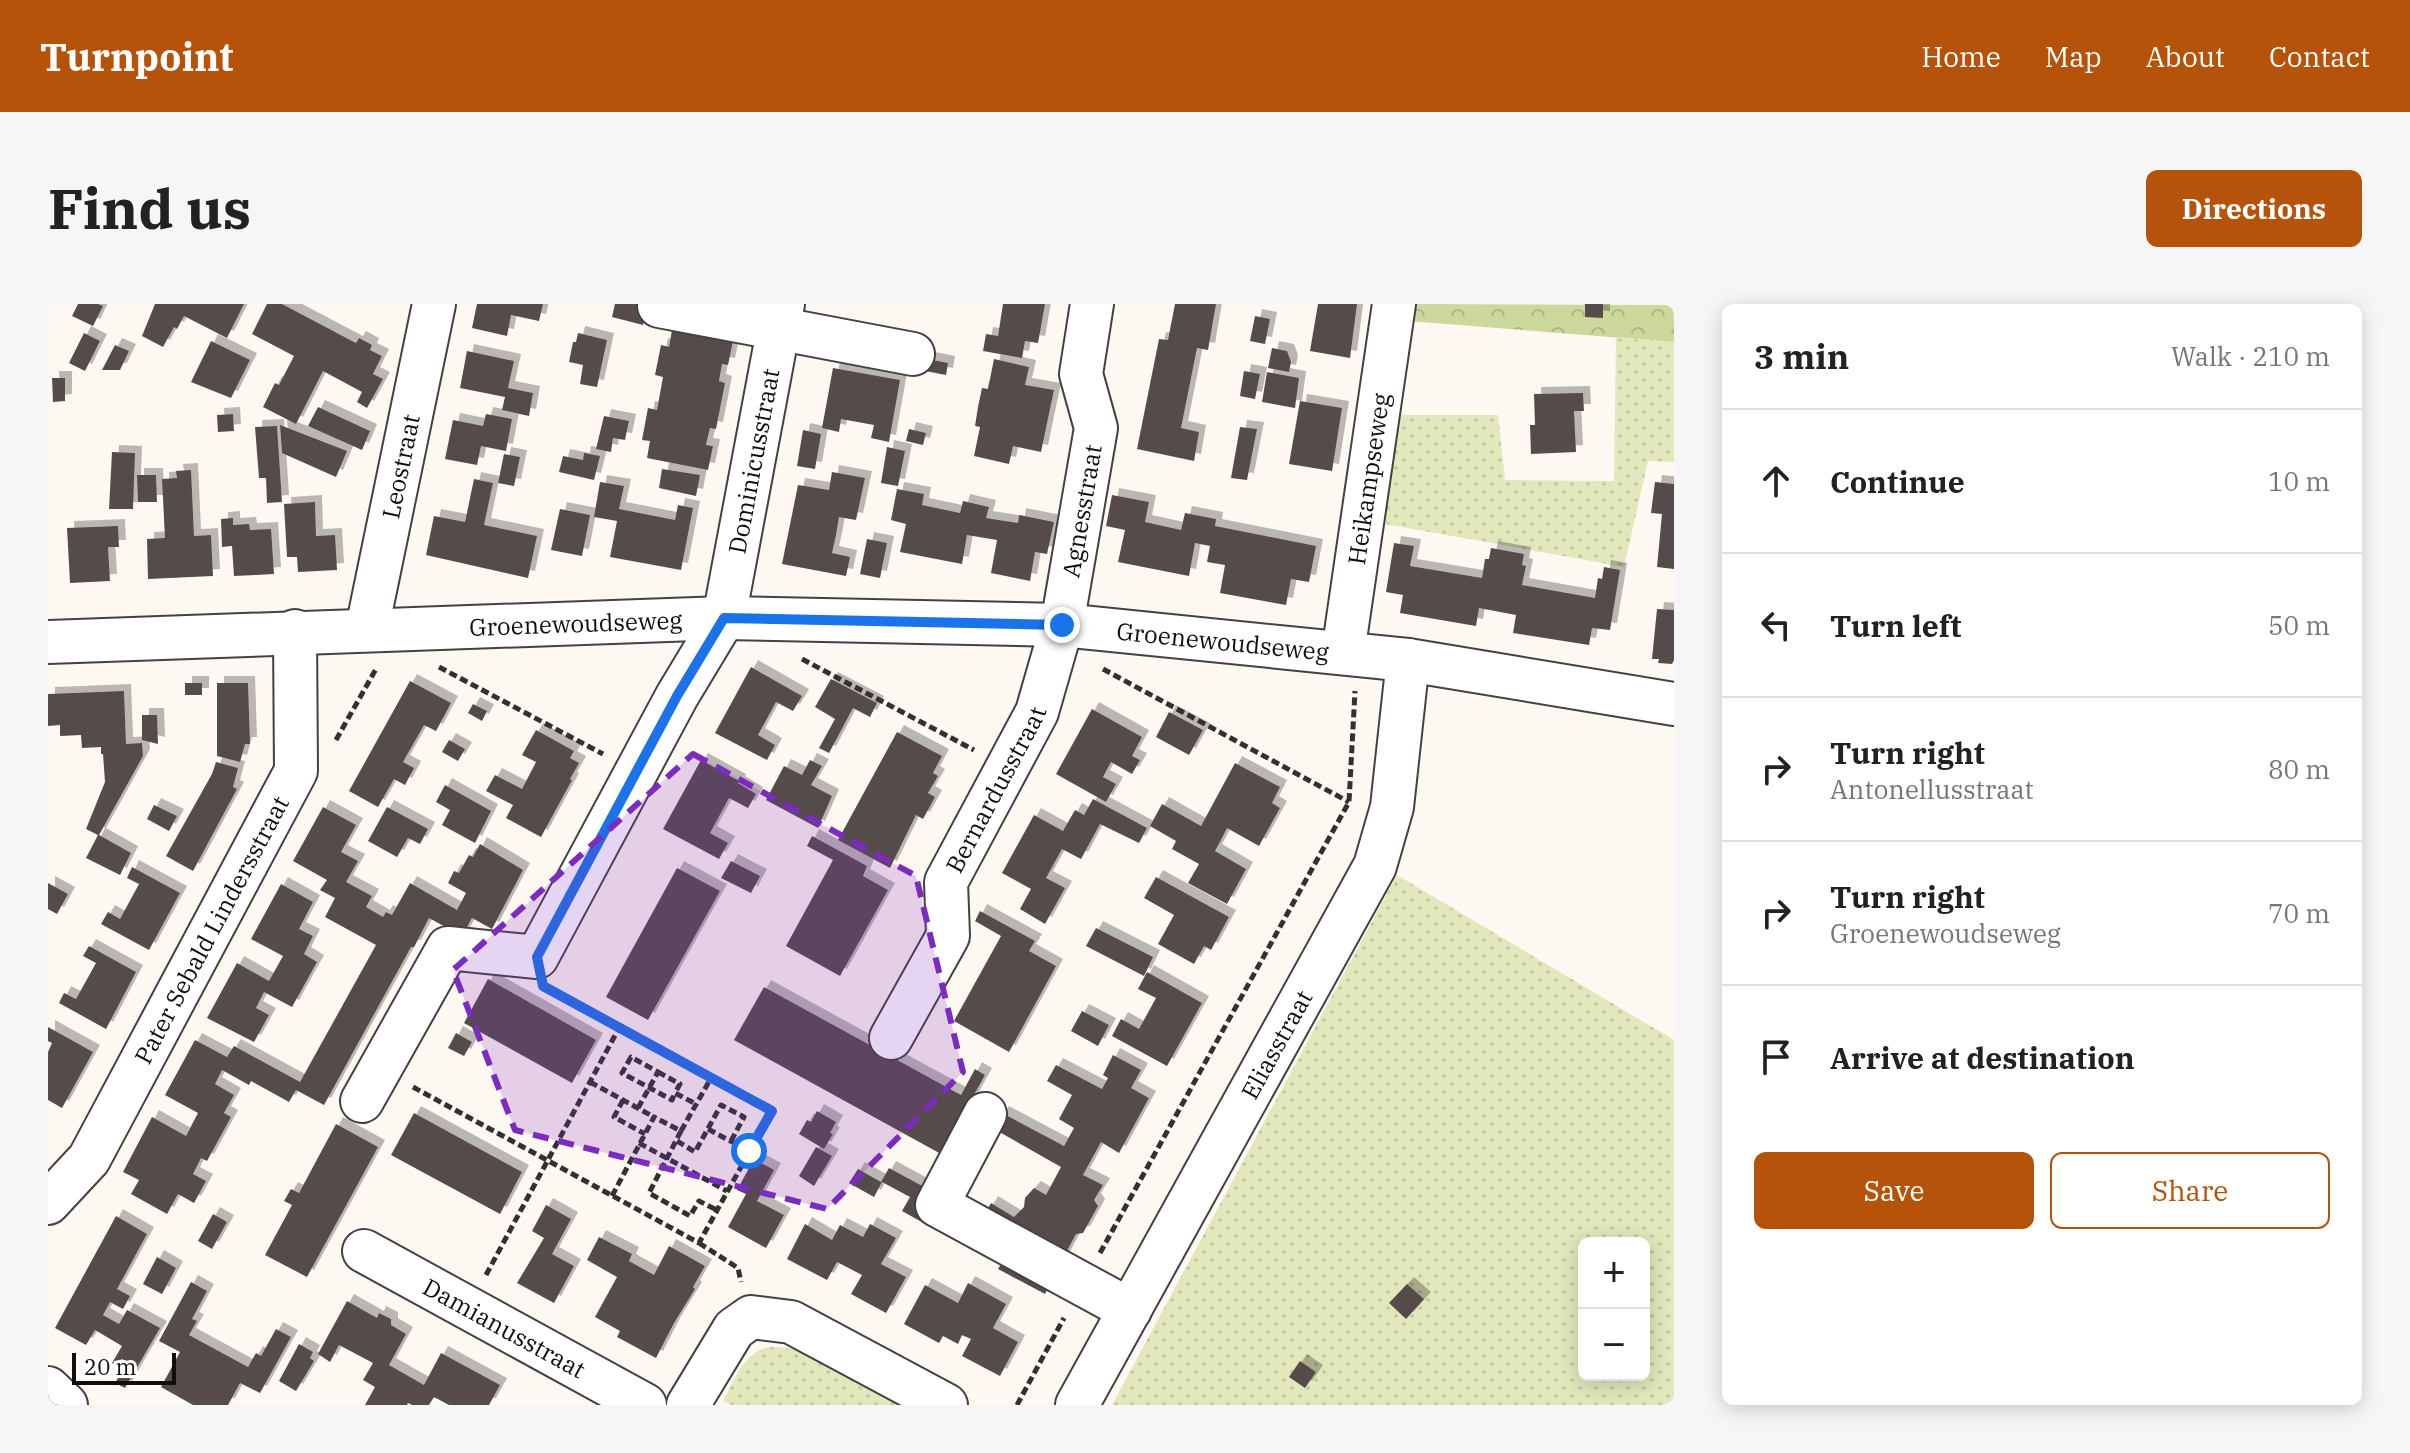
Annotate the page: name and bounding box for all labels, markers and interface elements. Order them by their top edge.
text: Turnpoint [40,32,234,81]
text: Home [1921,38,2001,75]
text: Map [2045,38,2102,75]
text: About [2146,38,2225,75]
text: Contact [2269,38,2370,75]
button: Directions [2146,170,2362,247]
text: Find us [48,172,251,244]
text: 3 min [1754,334,1849,378]
text: Walk · 210 m [2171,339,2330,373]
street label: Dominicusstraat [720,366,787,556]
street label: Heikampseweg [1340,391,1397,567]
street label: Leostraat [374,411,427,521]
street label: Agnesstraat [1054,442,1109,580]
icon: ahead [1754,459,1798,503]
text: Continue [1830,462,1965,501]
text: 10 m [2268,464,2330,498]
street label: Groenewoudseweg [469,603,683,643]
icon: left [1754,603,1798,647]
text: Turn left [1830,606,1962,645]
route end [1044,607,1080,643]
text: 50 m [2268,608,2330,642]
street label: Groenewoudseweg [1115,615,1330,668]
street label: Bernardusstraat [938,703,1054,878]
text: Turn right [1830,733,1985,772]
icon: right [1754,747,1798,791]
text: 80 m [2268,752,2330,786]
text: Antonellusstraat [1830,772,2034,806]
street label: Pater Sebald Lindersstraat [127,790,296,1069]
text: Turn right [1830,877,1985,916]
icon: right [1754,891,1798,935]
text: 70 m [2268,896,2330,930]
text: Groenewoudseweg [1830,916,2061,950]
street label: Eliasstraat [1233,984,1319,1105]
icon: arrive [1754,1035,1798,1079]
text: Arrive at destination [1830,1038,2135,1077]
route start [731,1133,767,1169]
button: Save [1754,1152,2034,1229]
button: Share [2050,1152,2330,1229]
map controls [1578,1237,1650,1381]
button: + [1578,1237,1650,1309]
street label: Damianusstraat [417,1270,591,1385]
button: − [1578,1309,1650,1381]
scale bar [72,1349,176,1385]
text: 20 m [84,1352,136,1381]

